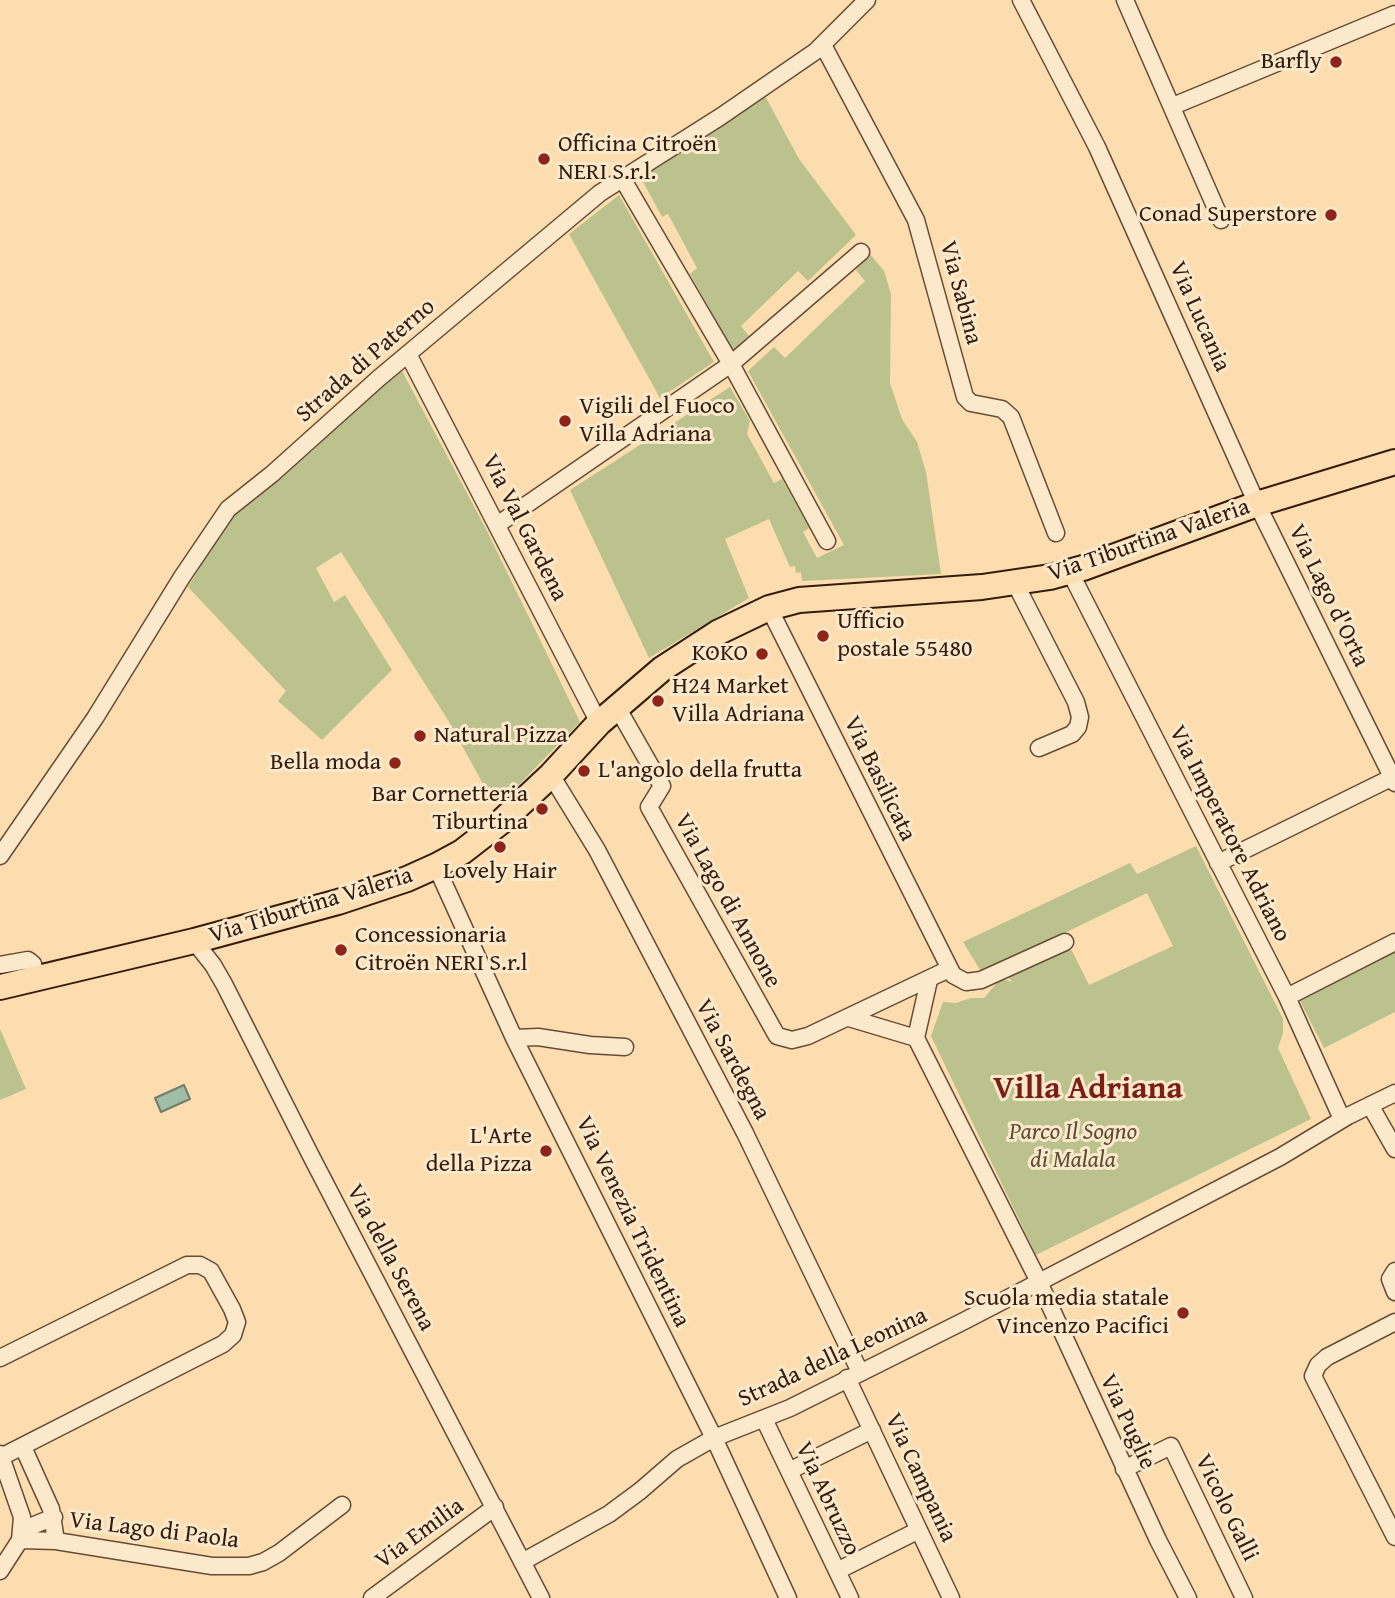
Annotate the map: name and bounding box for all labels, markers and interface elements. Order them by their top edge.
place label: Barfly [1261,48,1322,76]
marker: Barfly [1328,54,1344,70]
place label: Officina Citroën NERI S.r.l. [558,131,717,187]
marker: Officina Citroën NERI S.r.l. [536,151,552,167]
place label: Conad Superstore [1139,201,1317,229]
marker: Conad Superstore [1323,207,1339,223]
street label: Via Sabina [932,238,988,348]
street label: Via Lucania [1162,258,1236,376]
street label: Strada di Paterno [290,293,442,429]
place label: Vigili del Fuoco Villa Adriana [579,393,735,449]
marker: Vigili del Fuoco Villa Adriana [557,413,573,429]
street label: Via Val Gardena [475,450,573,606]
street label: Via Tiburtina Valeria [1044,493,1254,589]
street label: Via Lago d'Orta [1281,520,1375,672]
place label: Ufficio postale 55480 [837,608,973,664]
marker: Ufficio postale 55480 [815,628,831,644]
place label: KOKO [692,640,748,668]
marker: KOKO [754,646,770,662]
place label: H24 Market Villa Adriana [672,673,805,729]
marker: H24 Market Villa Adriana [650,693,666,709]
street label: Via Basilicata [836,712,922,846]
street label: Via Imperatore Adriano [1162,721,1296,947]
place label: Natural Pizza [434,722,568,750]
marker: Natural Pizza [412,728,428,744]
place label: Bella moda [270,749,381,777]
marker: Bella moda [387,755,403,771]
place label: L'angolo della frutta [598,757,802,785]
marker: L'angolo della frutta [576,763,592,779]
place label: Bar Cornetteria Tiburtina [372,781,528,837]
marker: Bar Cornetteria Tiburtina [534,801,550,817]
street label: Via Lago di Annone [667,809,787,993]
marker: Lovely Hair [492,839,508,855]
place label: Lovely Hair [443,858,557,886]
street label: Via Tiburtina Valeria [206,861,416,951]
place label: Concessionaria Citroën NERI S.r.l [355,922,528,978]
marker: Concessionaria Citroën NERI S.r.l [333,942,349,958]
street label: Via Sardegna [688,995,776,1125]
district label: Villa Adriana [993,1071,1183,1109]
street label: Via Venezia Tridentina [568,1112,696,1332]
park label: Parco Il Sogno di Malala [1009,1119,1137,1175]
place label: L'Arte della Pizza [426,1123,532,1179]
marker: L'Arte della Pizza [538,1143,554,1159]
street label: Via della Serena [339,1180,441,1336]
place label: Scuola media statale Vincenzo Pacifici [964,1285,1169,1341]
street label: Strada della Leonina [734,1302,932,1414]
marker: Scuola media statale Vincenzo Pacifici [1175,1305,1191,1321]
street label: Via Puglie [1092,1370,1162,1474]
street label: Via Campania [878,1409,962,1547]
street label: Via Abruzzo [788,1438,866,1560]
street label: Vicolo Galli [1188,1450,1264,1566]
street label: Via Emilia [370,1492,470,1576]
street label: Via Lago di Paola [67,1506,241,1556]

